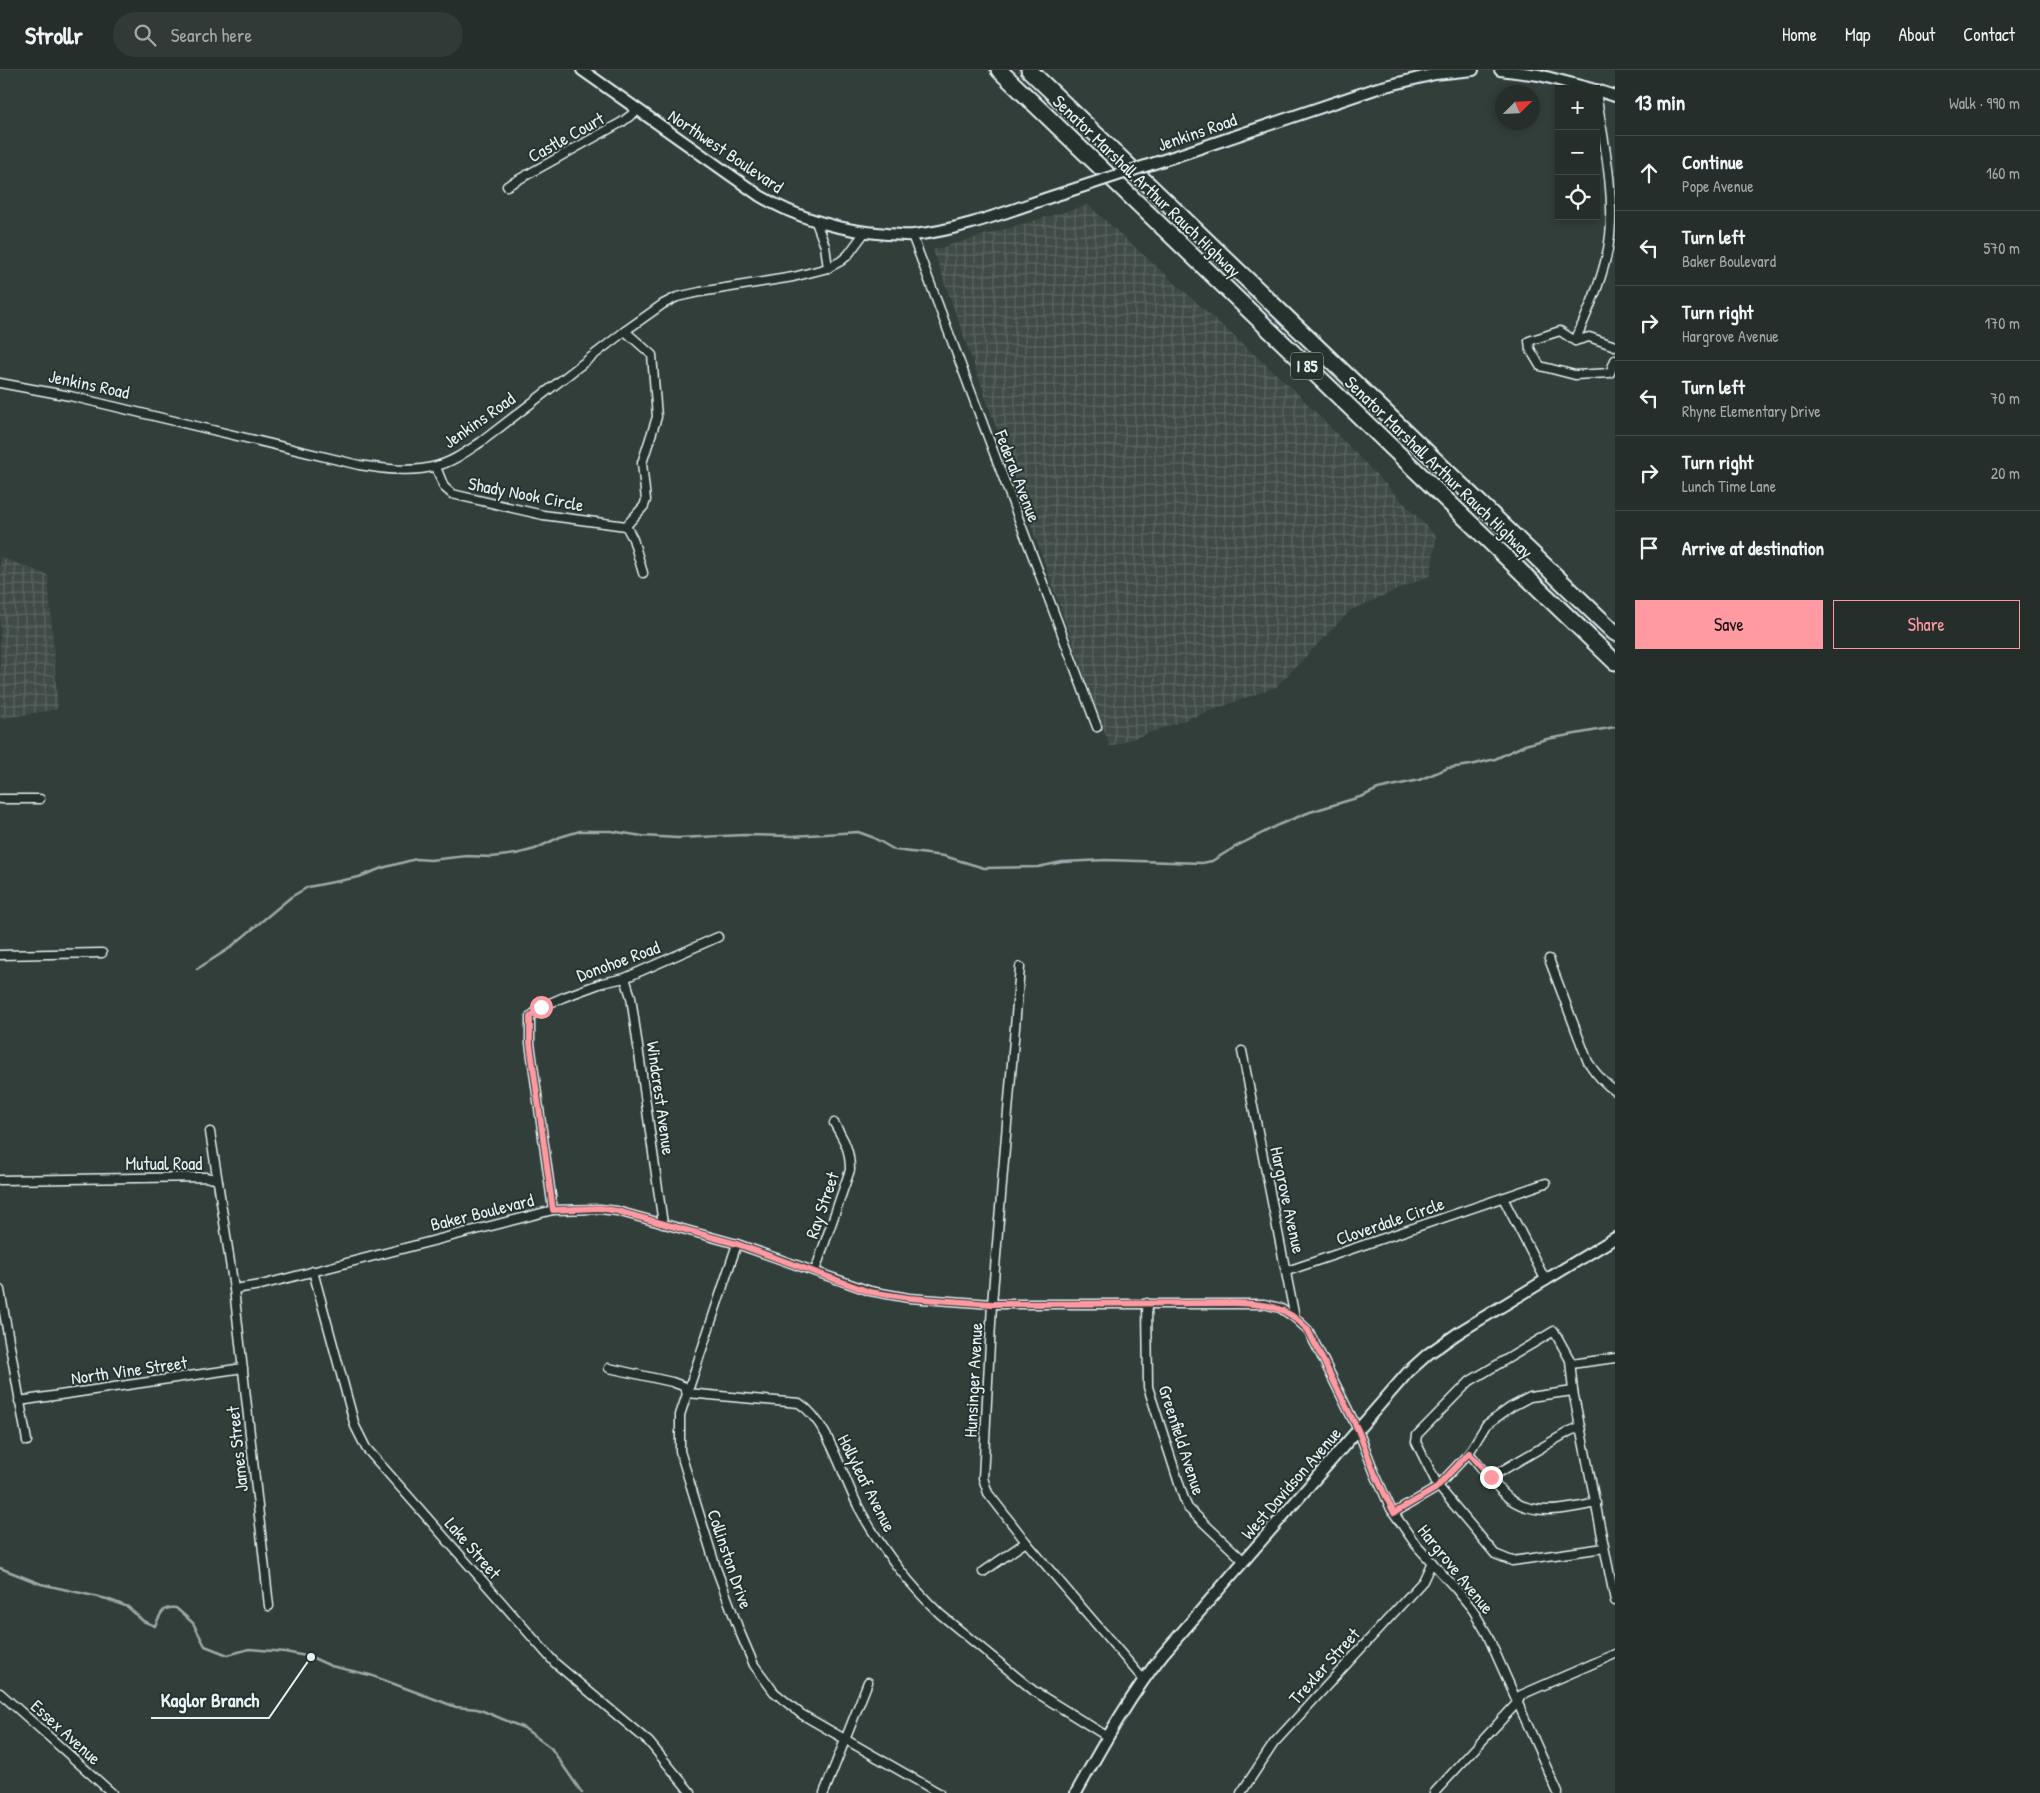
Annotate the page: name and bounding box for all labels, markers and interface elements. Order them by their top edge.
search box [113,12,463,57]
text: Strollr [25,19,83,51]
icon: search [131,21,159,49]
text: Search here [171,22,252,48]
text: Home [1782,22,1817,47]
text: Map [1845,22,1870,47]
text: About [1898,22,1935,47]
text: Contact [1963,22,2015,47]
north arrow [1495,85,1540,130]
map controls [1555,85,1600,220]
button: + [1555,85,1600,130]
text: 13 min [1635,88,1685,117]
street label: Senator Marshall Arthur Rauch Highway [1047,89,1247,283]
text: Walk · 990 m [1949,92,2020,114]
street label: Northwest Boulevard [663,103,789,199]
street label: Castle Court [523,105,609,168]
street label: Jenkins Road [1154,107,1240,157]
button: − [1555,130,1600,175]
text: Continue [1682,149,1743,175]
icon: ahead [1635,159,1663,187]
text: 160 m [1986,162,2020,184]
button: locate [1555,175,1600,220]
text: Pope Avenue [1682,175,1754,197]
text: Turn left [1682,224,1745,250]
icon: left [1635,234,1663,262]
text: 570 m [1984,237,2020,259]
text: Baker Boulevard [1682,250,1776,272]
text: Turn right [1682,299,1753,325]
icon: right [1635,309,1663,337]
text: 170 m [1985,312,2020,334]
text: Hargrove Avenue [1682,325,1779,347]
road number: I 85 [1291,352,1323,380]
street label: Jenkins Road [46,363,132,405]
street label: Senator Marshall Arthur Rauch Highway [1339,370,1539,564]
text: Turn left [1682,374,1745,400]
icon: left [1635,384,1663,412]
street label: Jenkins Road [438,386,520,454]
text: 70 m [1990,387,2020,409]
text: Rhyne Elementary Drive [1682,400,1821,422]
street label: Federal Avenue [989,425,1047,526]
text: Turn right [1682,449,1753,475]
icon: right [1635,459,1663,487]
text: 20 m [1991,462,2020,484]
street label: Shady Nook Circle [466,471,586,517]
text: Lunch Time Lane [1682,475,1776,497]
icon: arrive [1635,534,1663,562]
text: Arrive at destination [1682,535,1824,561]
button: Save [1635,600,1823,649]
button: Share [1833,600,2020,649]
street label: Donohoe Road [573,934,663,988]
route start [530,996,553,1019]
street label: Windcrest Avenue [641,1040,681,1156]
street label: Hargrove Avenue [1264,1144,1312,1256]
street label: Mutual Road [126,1151,202,1176]
street label: Ray Street [799,1168,845,1242]
street label: Baker Boulevard [428,1187,536,1237]
street label: Cloverdale Circle [1332,1191,1448,1251]
street label: Hunsinger Avenue [958,1322,988,1438]
street label: North Vine Street [69,1349,190,1391]
street label: Greenfield Avenue [1152,1382,1212,1498]
street label: James Street [220,1404,254,1493]
street label: West Davidson Avenue [1235,1421,1347,1545]
street label: Hollyleaf Avenue [832,1430,902,1536]
route end [1480,1466,1503,1489]
street label: Collinston Drive [701,1506,759,1612]
street label: Lake Street [439,1512,507,1585]
street label: Hargrove Avenue [1412,1519,1500,1619]
street label: Trexler Street [1283,1622,1366,1710]
callout: Kaglor Branch [151,1684,269,1718]
text: Kaglor Branch [161,1687,259,1714]
street label: Essex Avenue [25,1694,107,1770]

